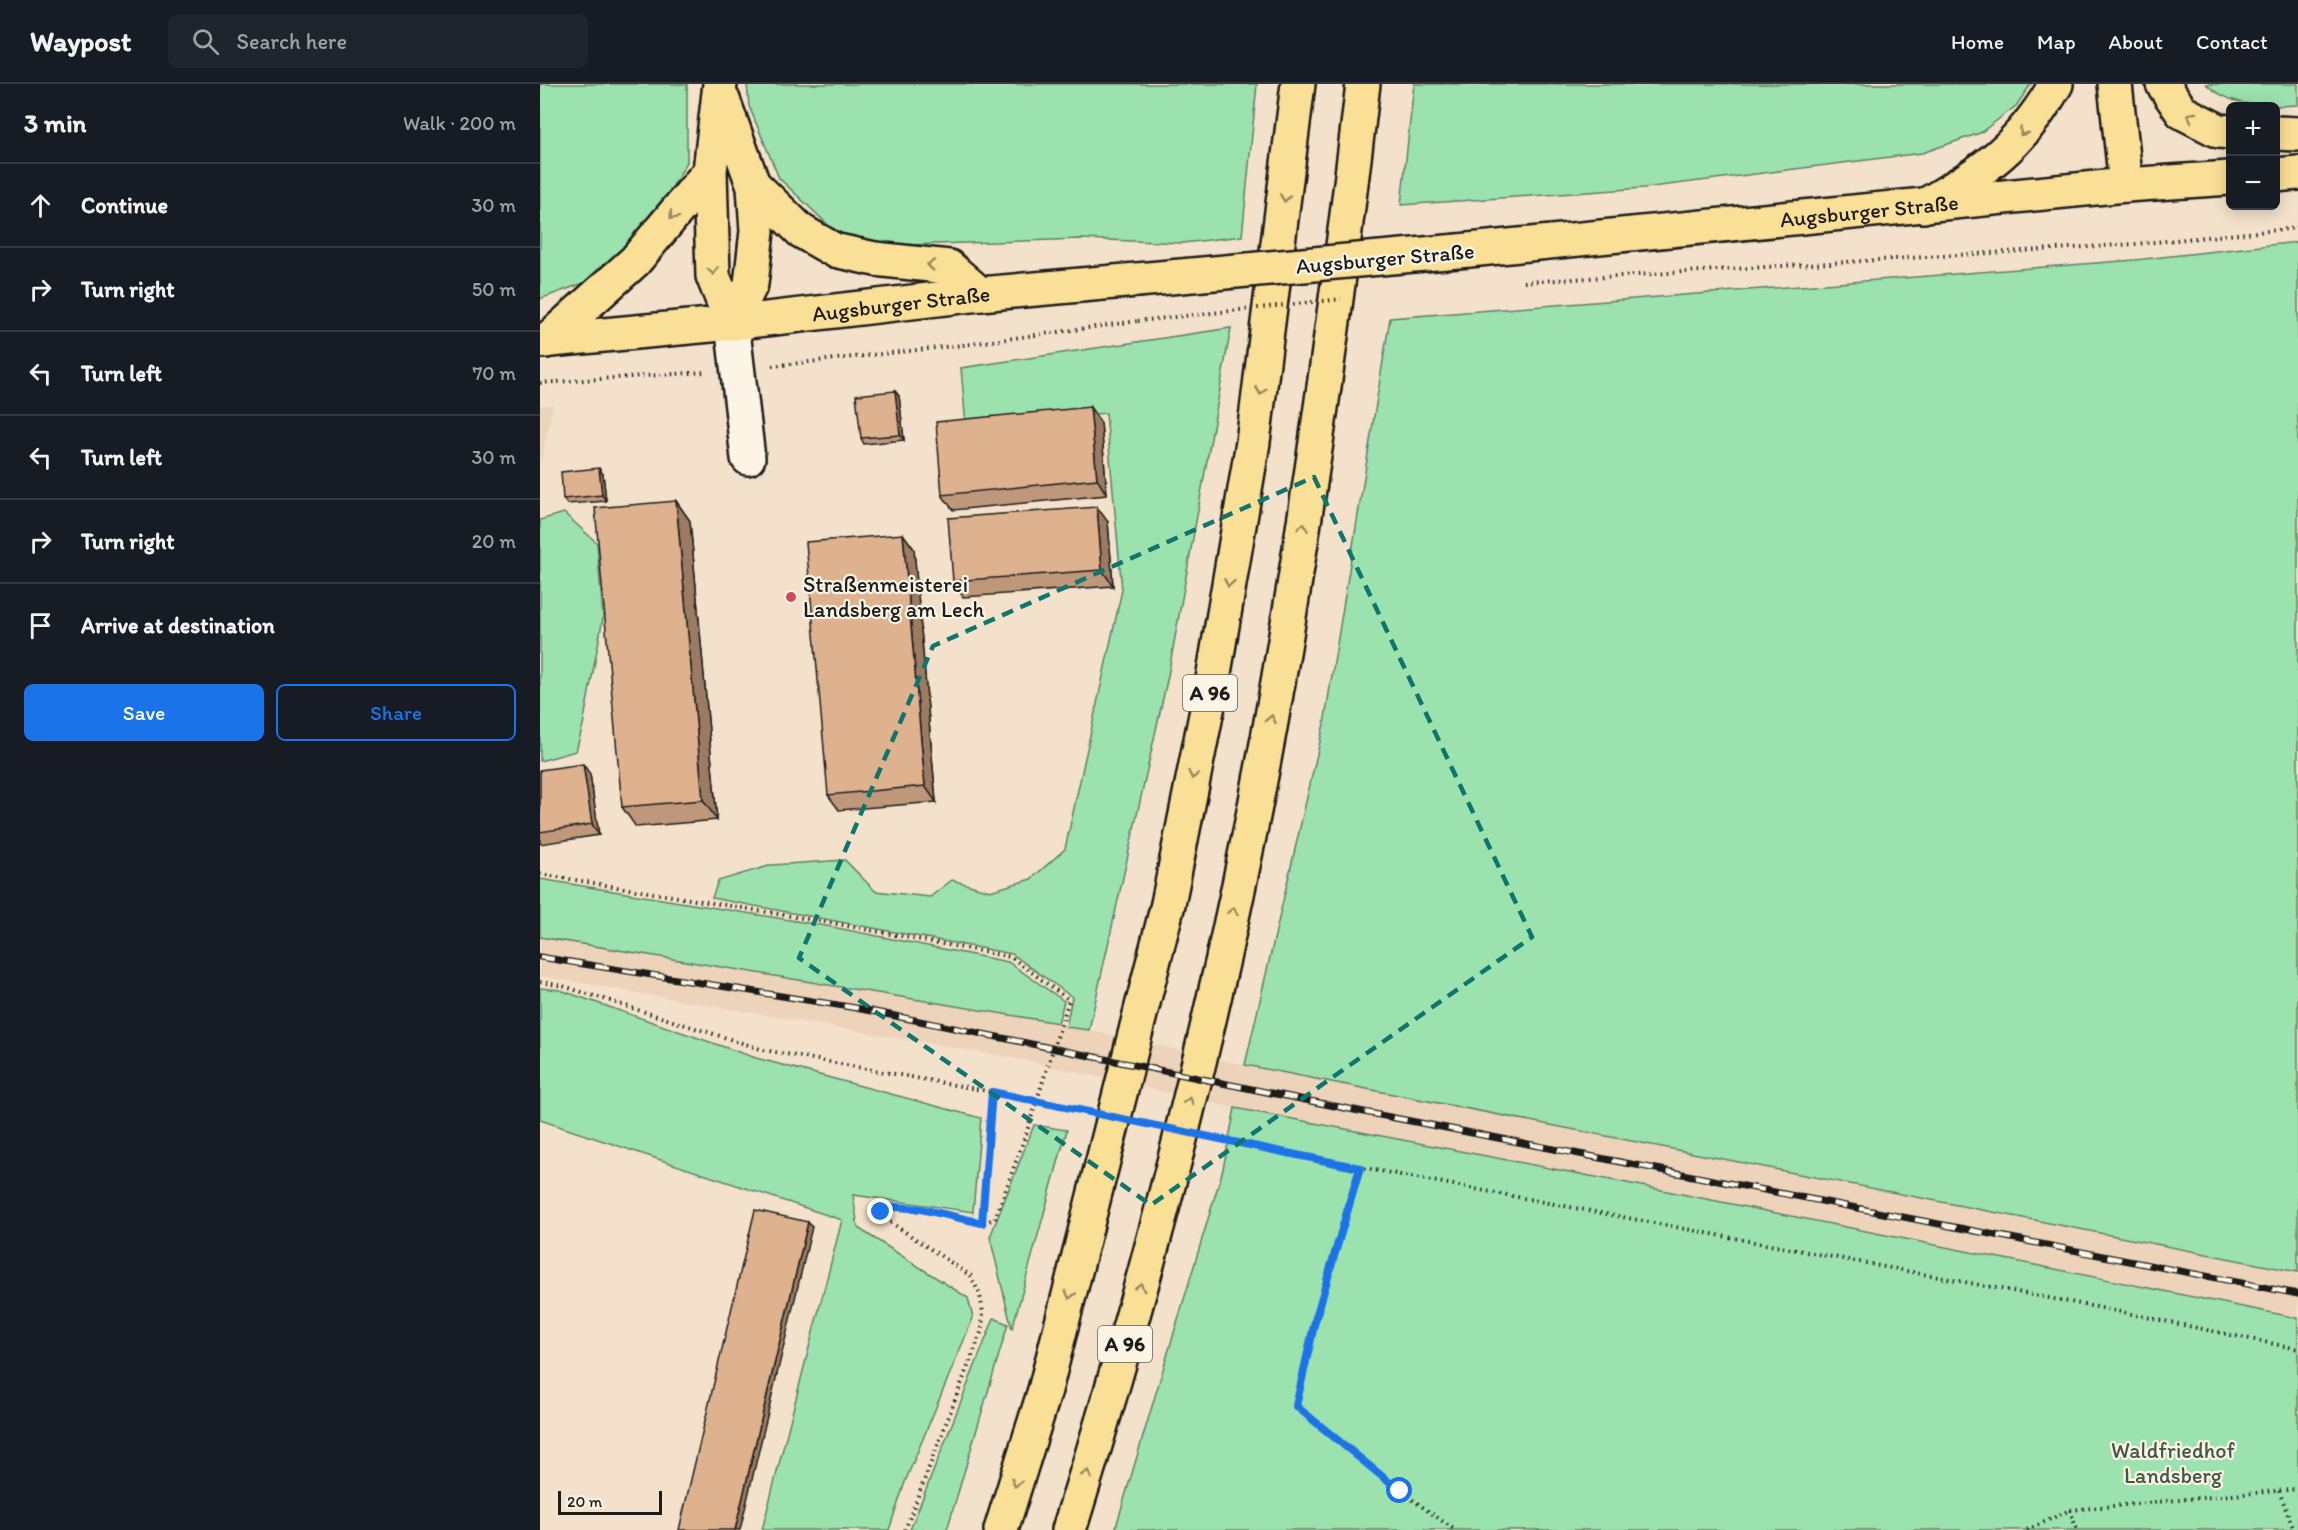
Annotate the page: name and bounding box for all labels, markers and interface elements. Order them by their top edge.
search box [168,14,588,68]
text: Waypost [30,24,132,58]
icon: search [189,25,222,58]
text: Search here [237,28,347,55]
text: Home [1951,29,2004,54]
text: Map [2037,29,2076,54]
text: About [2109,29,2163,54]
text: Contact [2196,29,2268,54]
map controls [2226,102,2280,210]
button: + [2226,102,2280,156]
text: 3 min [24,107,86,139]
text: Walk · 200 m [403,111,516,135]
one-way arrow [2186,112,2197,123]
one-way arrow [2020,126,2031,137]
button: − [2226,156,2280,210]
icon: ahead [24,189,57,222]
street label: Augsburger Straße [1779,189,1960,233]
text: Continue [81,192,168,219]
text: 30 m [471,193,516,217]
one-way arrow [1279,193,1292,202]
one-way arrow [669,209,680,220]
street label: Augsburger Straße [1295,237,1475,280]
one-way arrow [927,259,936,272]
one-way arrow [707,267,719,276]
icon: right [24,273,57,306]
text: Turn right [81,276,175,303]
text: 50 m [472,277,516,301]
street label: Augsburger Straße [810,280,991,328]
icon: left [24,357,57,390]
text: Turn left [81,360,162,387]
text: 70 m [472,361,516,385]
one-way arrow [1256,386,1268,396]
icon: left [24,441,57,474]
text: Turn left [81,444,162,471]
text: 30 m [471,445,516,469]
one-way arrow [1296,522,1308,532]
icon: right [24,525,57,558]
text: Turn right [81,528,175,555]
text: 20 m [472,529,516,553]
place label: Straßenmeisterei Landsberg am Lech [803,571,985,623]
one-way arrow [1223,578,1236,588]
marker: Straßenmeisterei Landsberg am Lech [784,590,798,604]
icon: arrive [24,609,57,642]
text: Arrive at destination [81,612,275,639]
road number: A 96 [1183,675,1237,711]
button: Save [24,684,264,741]
button: Share [276,684,516,741]
one-way arrow [1264,715,1277,725]
one-way arrow [1188,770,1201,780]
one-way arrow [1226,906,1239,916]
one-way arrow [1182,1096,1195,1106]
route end [867,1198,893,1224]
one-way arrow [1133,1282,1146,1292]
one-way arrow [1065,1290,1078,1300]
road number: A 96 [1098,1326,1152,1362]
park label: Waldfriedhof Landsberg [2111,1437,2236,1489]
one-way arrow [1080,1469,1092,1480]
one-way arrow [1011,1477,1023,1488]
route start [1386,1477,1412,1503]
scale bar [558,1488,662,1516]
text: 20 m [567,1492,602,1511]

